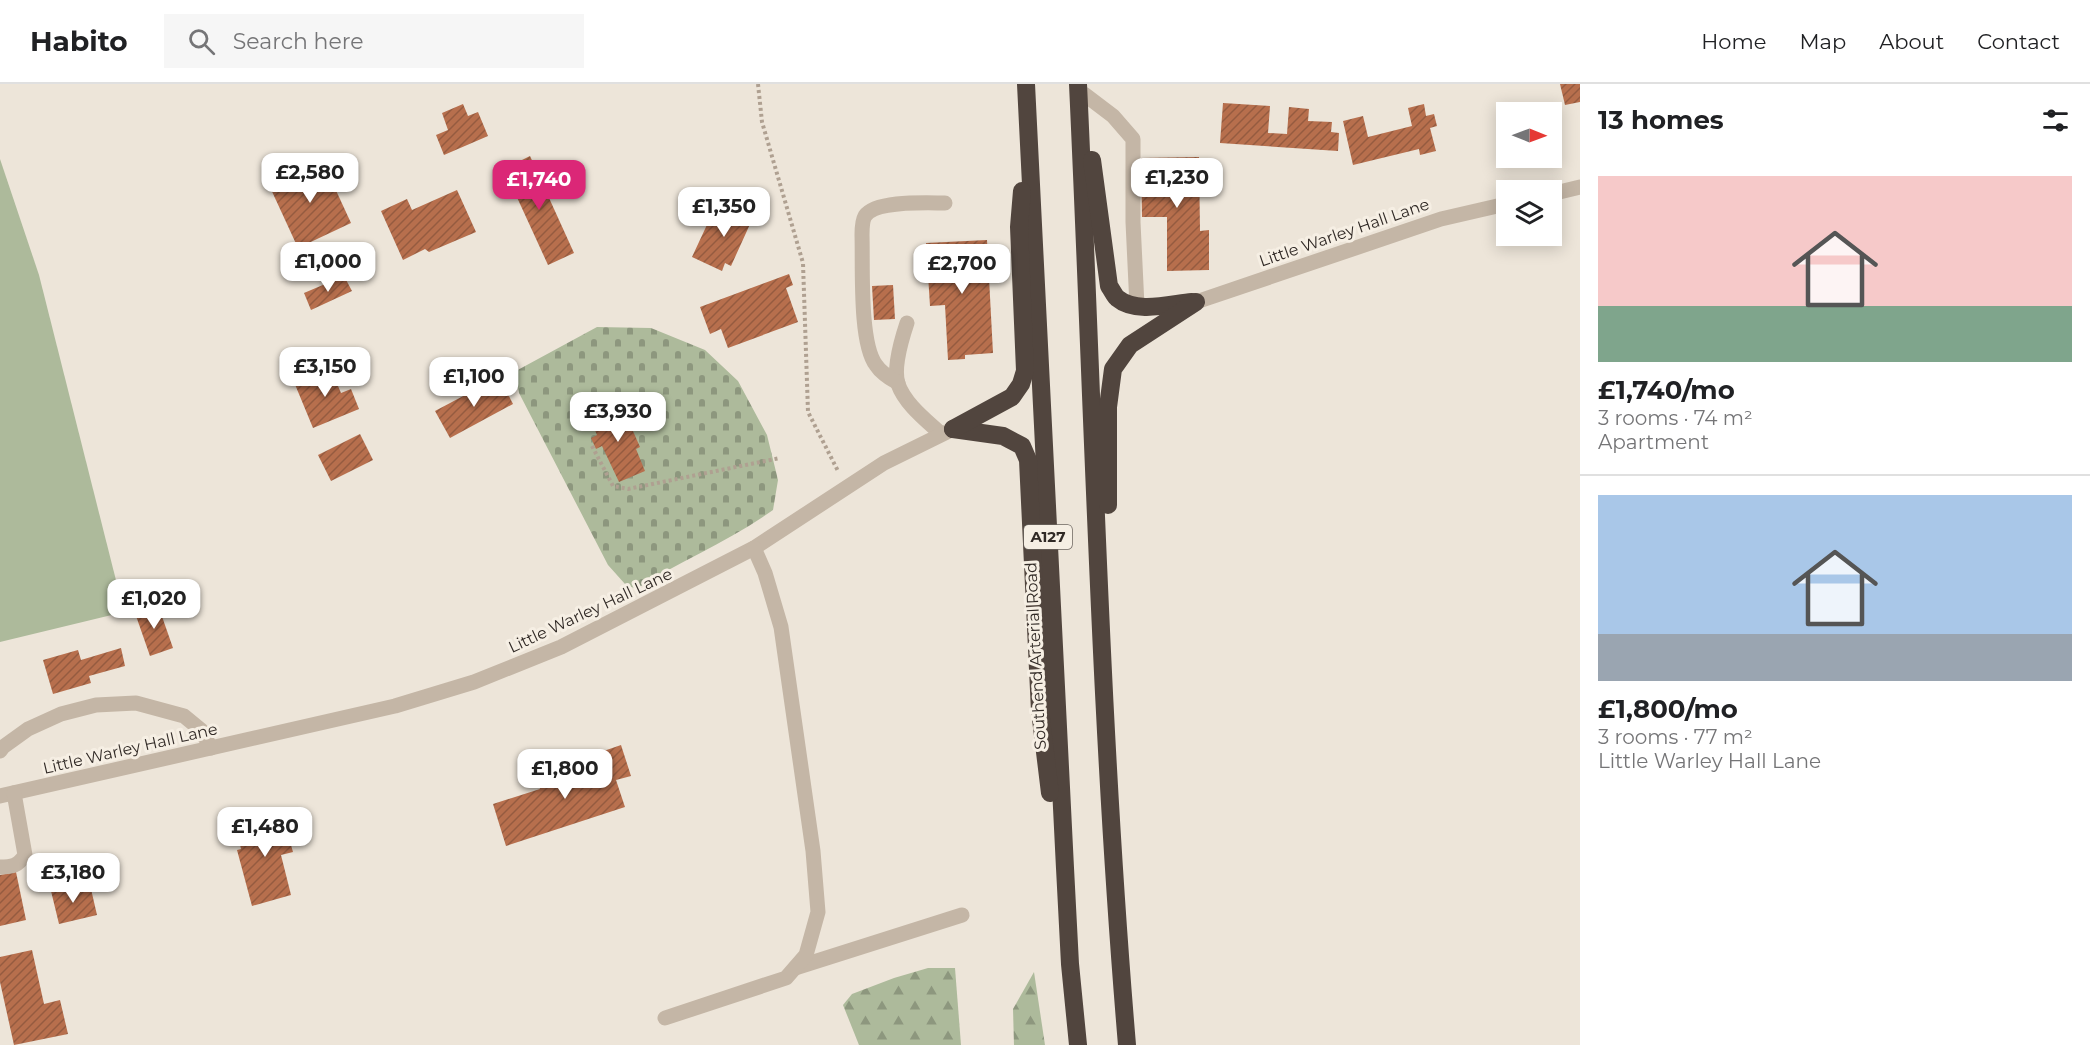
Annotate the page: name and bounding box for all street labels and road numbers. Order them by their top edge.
street label: Little Warley Hall Lane [1257,194,1432,271]
road number: A127 [1024,525,1072,549]
street label: Southend Arterial Road [1021,562,1050,750]
street label: Little Warley Hall Lane [505,564,675,657]
street label: Little Warley Hall Lane [41,719,219,778]

